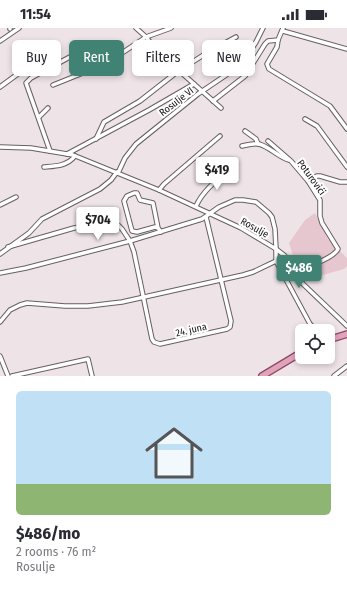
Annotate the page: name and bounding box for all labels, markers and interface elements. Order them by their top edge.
text: 11:54 [20,5,51,23]
chip: Buy [12,40,61,76]
chip: Rent [69,40,124,76]
chip: Filters [132,40,194,76]
chip: New [202,40,255,76]
street label: Rosulje VI [157,85,196,119]
pin: $419 [193,157,241,191]
street label: Poturovići [294,158,328,198]
text: $419 [205,162,229,177]
pin: $704 [74,207,122,241]
text: $704 [85,212,111,227]
street label: Rosulje [238,215,271,240]
pin: $486 [275,255,323,289]
text: $486 [286,260,312,275]
street label: 24. juna [175,321,208,339]
map controls [295,324,335,364]
button: locate [295,324,335,364]
icon: home [138,417,210,489]
text: $486/mo [16,523,80,544]
text: 2 rooms · 76 m² [16,544,96,559]
text: Rosulje [16,559,55,574]

